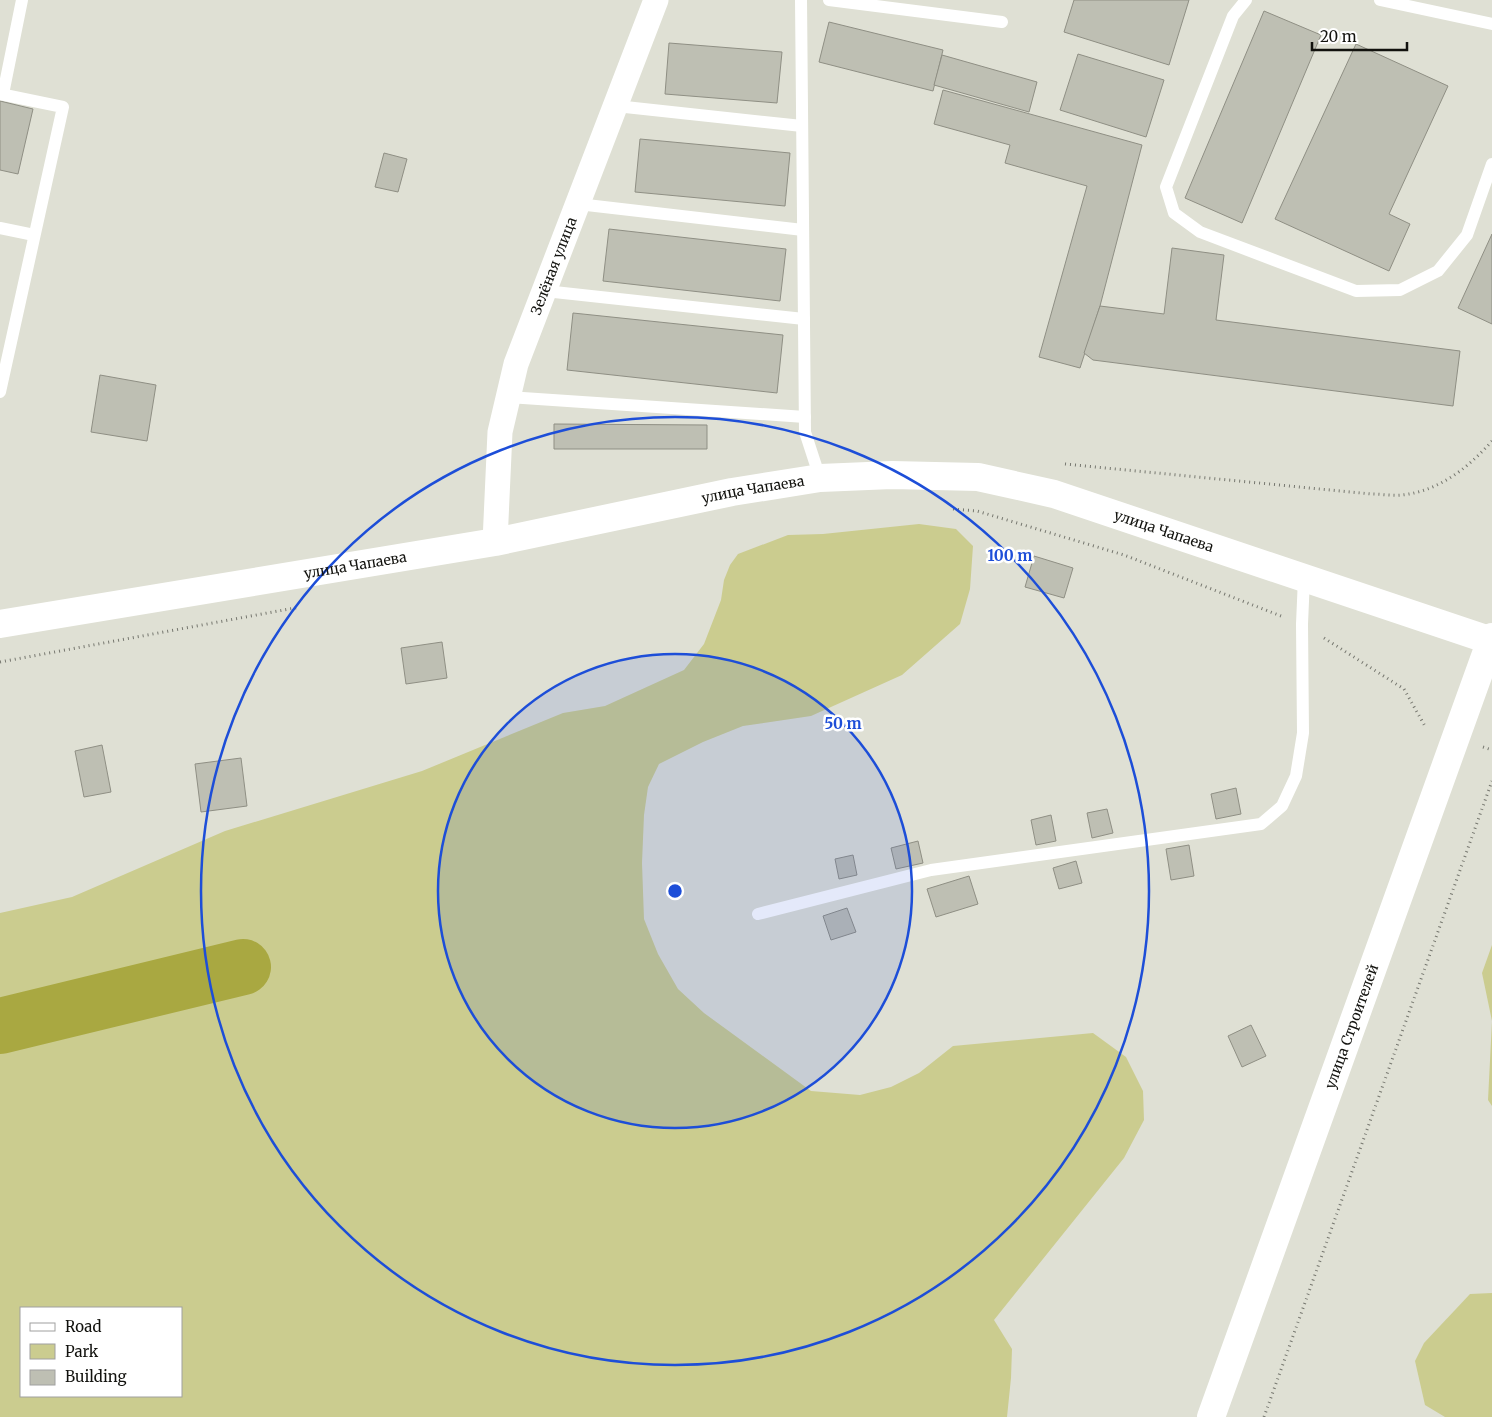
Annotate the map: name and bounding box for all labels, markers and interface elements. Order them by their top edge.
scale bar [1312,20,1407,52]
text: 20 m [1320,27,1357,46]
street label: Зелёная улица [527,214,581,317]
street label: улица Чапаева [700,472,806,507]
street label: улица Чапаева [1112,506,1216,556]
text: 100 m [988,546,1032,565]
street label: улица Чапаева [302,548,408,583]
text: 50 m [824,714,862,733]
centre of rings [666,882,684,900]
street label: улица Строителей [1321,961,1382,1091]
legend [20,1307,182,1397]
text: Road [65,1317,101,1336]
text: Park [65,1342,99,1361]
text: Building [65,1367,127,1386]

